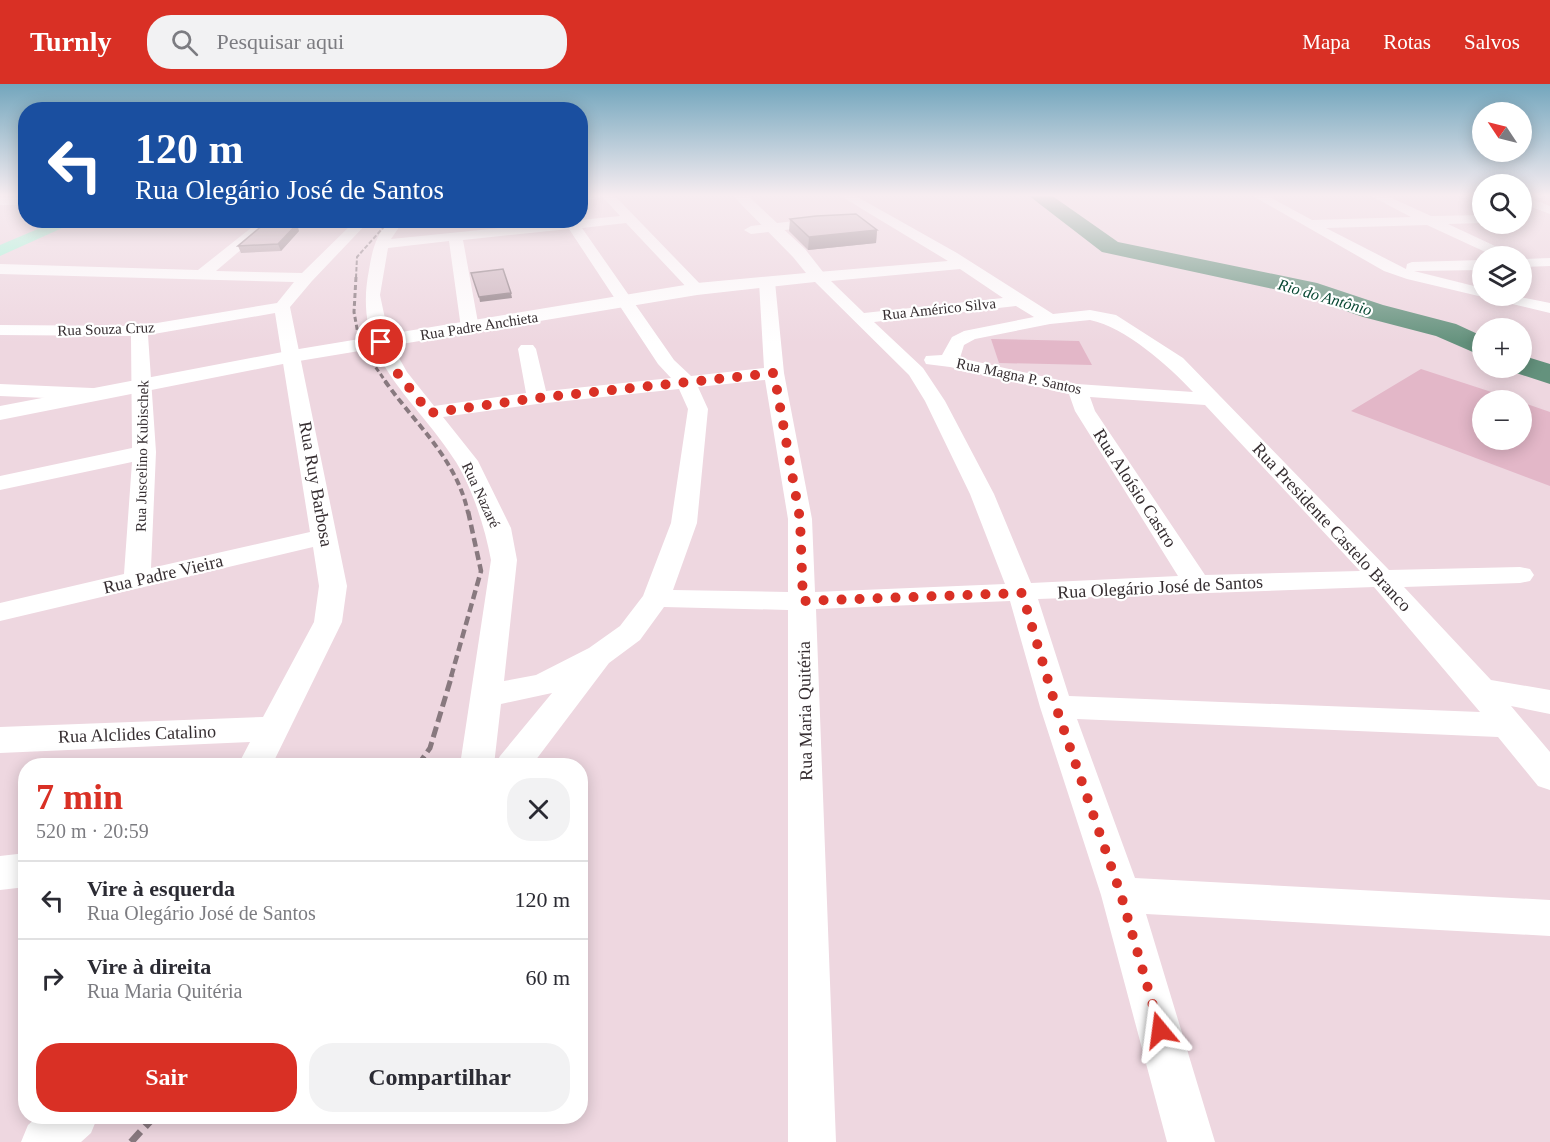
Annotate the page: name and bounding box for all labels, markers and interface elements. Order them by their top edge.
search box [147,15,567,69]
text: Turnly [30,26,111,57]
icon: search [168,26,201,59]
text: Pesquisar aqui [216,29,344,54]
text: Mapa [1302,30,1350,54]
text: Rotas [1383,30,1431,54]
text: Salvos [1464,30,1520,54]
north arrow [1472,102,1532,162]
map controls [1472,102,1532,450]
icon: left [36,126,114,204]
text: 120 m [135,126,244,172]
button: search [1472,174,1532,234]
text: Rua Olegário José de Santos [135,175,444,205]
button: layers [1472,246,1532,306]
water label: Rio do Antônio [1275,275,1374,318]
street label: Rua Américo Silva [881,295,997,323]
street label: Rua Padre Anchieta [419,309,539,343]
pin [355,316,406,367]
button: + [1472,318,1532,378]
street label: Rua Souza Cruz [57,319,155,339]
icon: arrive [364,325,397,358]
street label: Rua Magna P. Santos [955,355,1083,397]
street label: Rua Juscelino Kubischek [133,380,151,532]
button: − [1472,390,1532,450]
street label: Rua Ruy Barbosa [295,420,337,548]
street label: Rua Aloísio Castro [1089,425,1181,551]
street label: Rua Presidente Castelo Branco [1248,438,1416,616]
street label: Rua Nazaré [459,460,503,531]
street label: Rua Padre Vieira [101,550,225,598]
street label: Rua Olegário José de Santos [1057,572,1263,602]
street label: Rua Maria Quitéria [794,641,816,781]
street label: Rua Alclides Catalino [58,721,216,747]
text: 7 min [36,777,123,817]
button: close [507,778,570,841]
text: 520 m · 20:59 [36,820,149,842]
text: Vire à esquerda [87,876,235,901]
icon: left [36,884,69,917]
text: 120 m [514,887,570,912]
text: Rua Olegário José de Santos [87,902,316,924]
text: Vire à direita [87,954,211,979]
icon: right [36,962,69,995]
text: 60 m [525,965,570,990]
text: Rua Maria Quitéria [87,980,243,1002]
position arrow [1128,998,1192,1062]
button: Sair [36,1043,297,1112]
button: Compartilhar [309,1043,570,1112]

